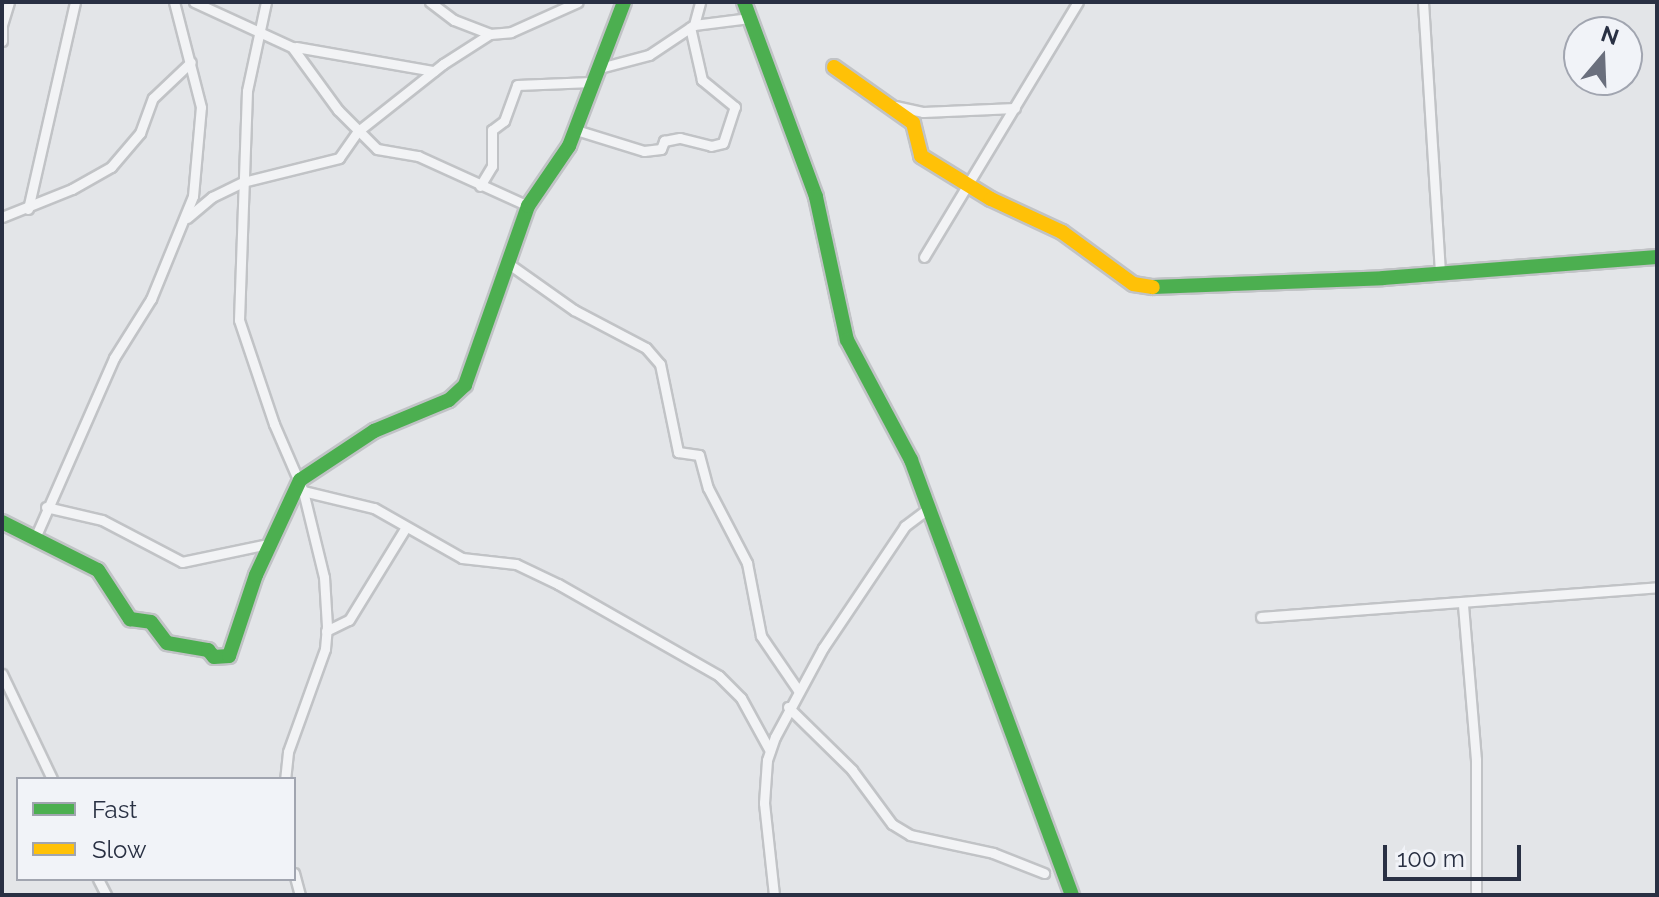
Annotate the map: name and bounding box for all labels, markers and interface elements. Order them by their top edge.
north arrow [1563,16,1643,96]
text: N [1598,20,1622,50]
legend [16,777,296,881]
text: Fast [92,795,137,824]
scale bar [1387,829,1525,879]
text: Slow [92,835,146,864]
text: 100 m [1397,844,1465,873]

